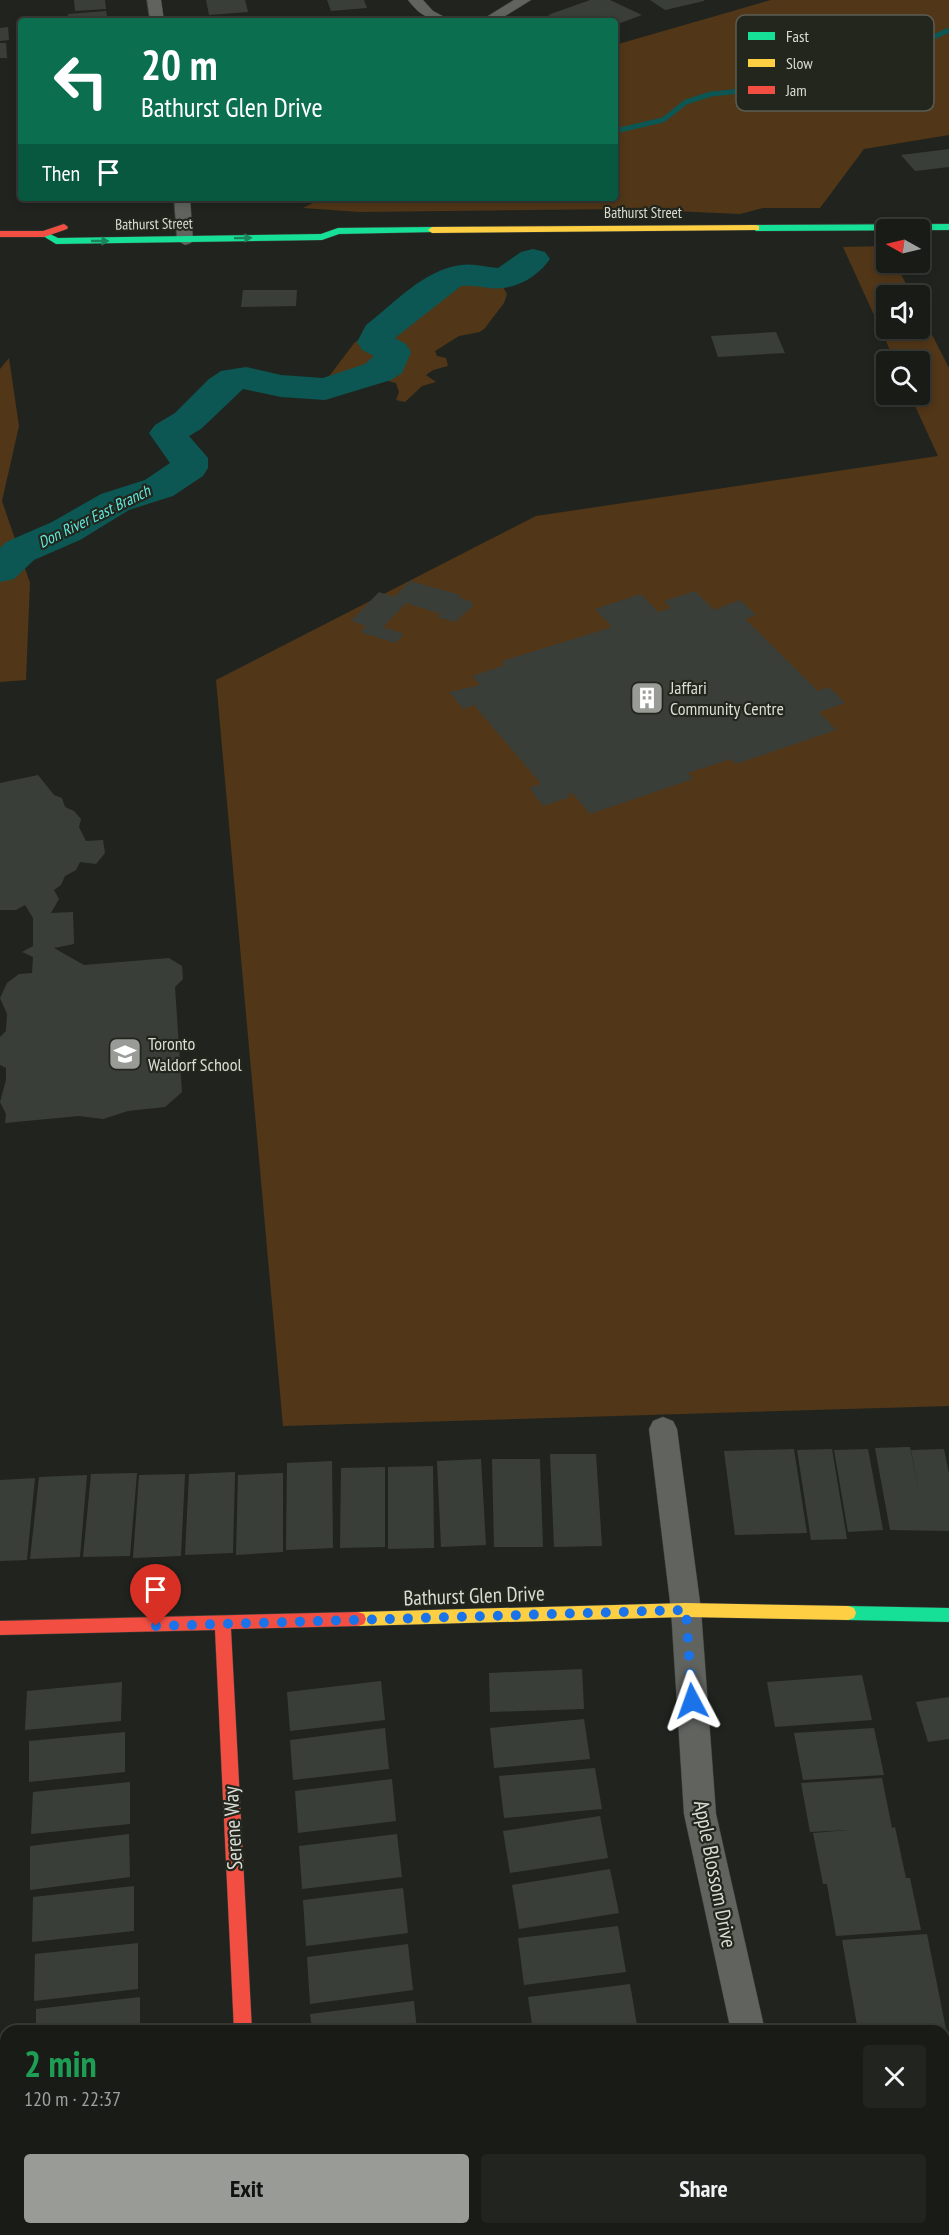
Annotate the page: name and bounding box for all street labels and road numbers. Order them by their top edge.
street label: Bathurst Street [604,203,682,222]
street label: Bathurst Street [115,213,193,234]
street label: Bathurst Glen Drive [403,1580,545,1611]
street label: Serene Way [217,1785,248,1871]
street label: Apple Blossom Drive [688,1798,743,1950]

